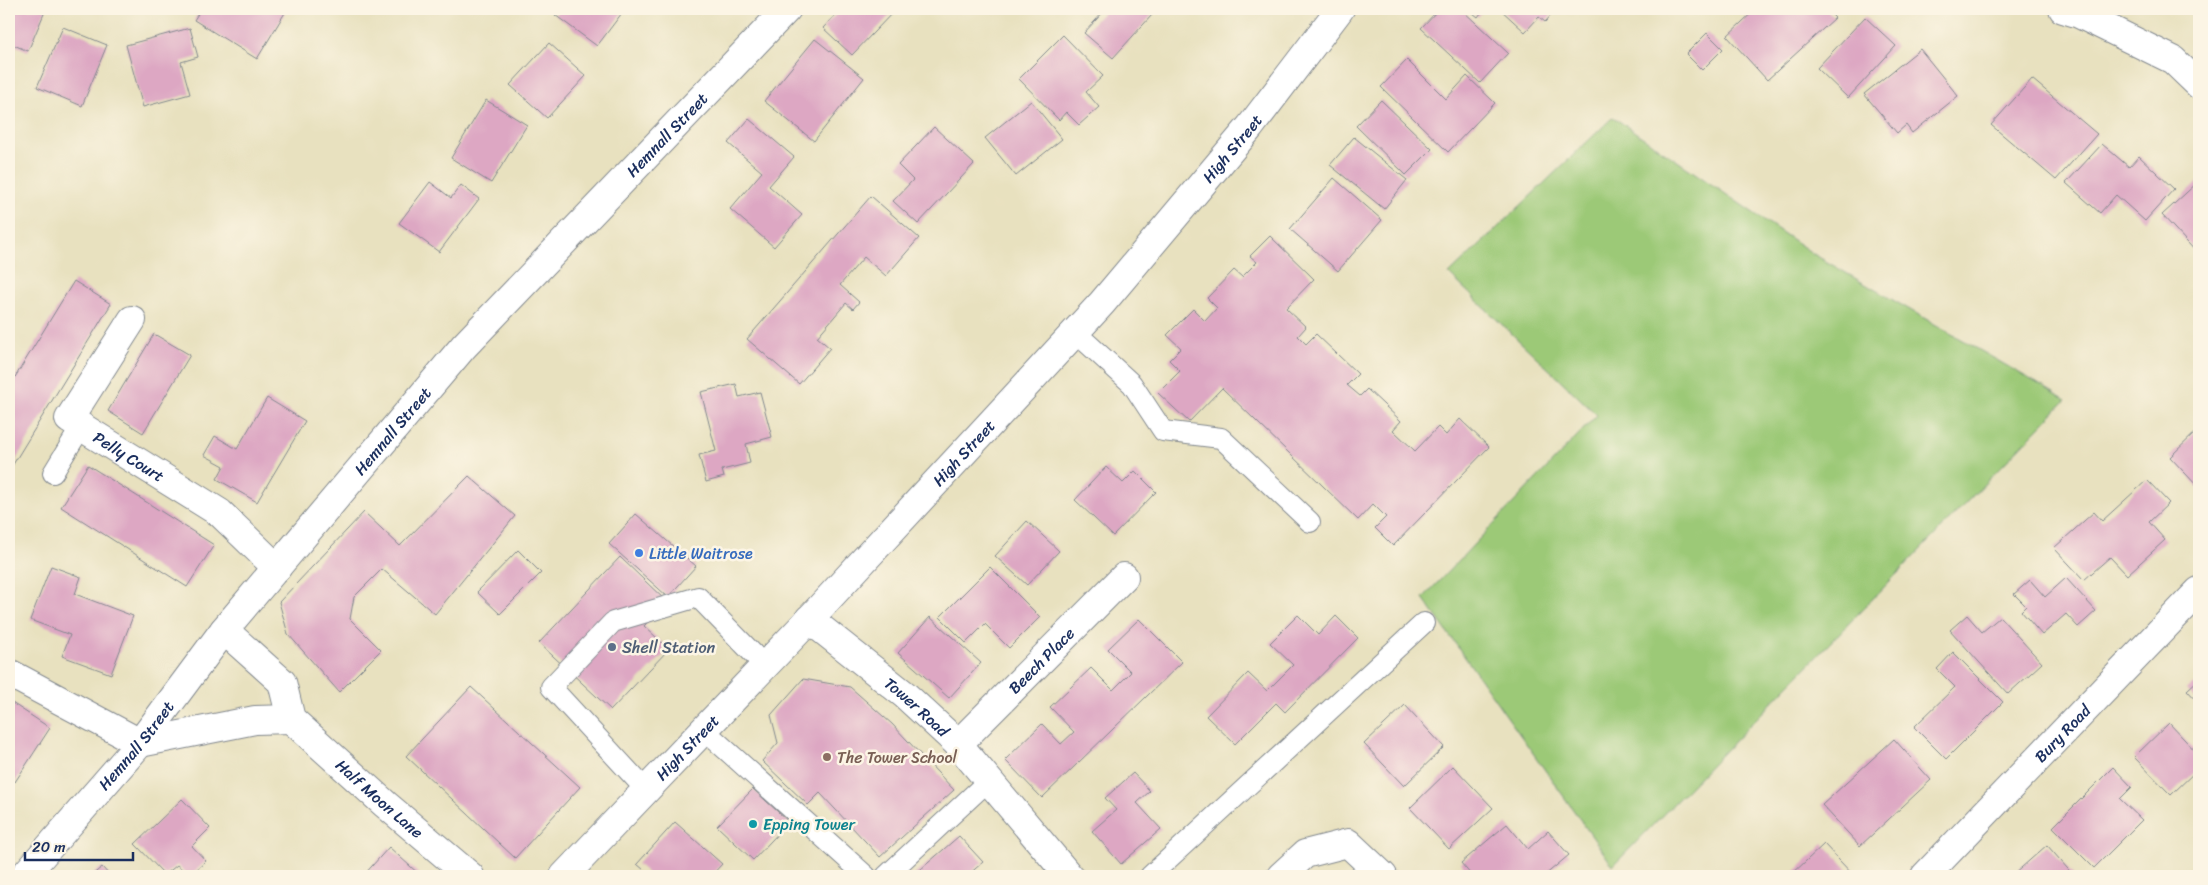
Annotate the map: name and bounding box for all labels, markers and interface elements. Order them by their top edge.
street label: Hemnall Street [619,85,715,184]
street label: High Street [1194,107,1270,189]
street label: Hemnall Street [346,380,439,482]
street label: High Street [925,412,1002,493]
street label: Pelly Court [87,423,170,490]
place label: Little Waitrose [649,539,753,568]
marker: Little Waitrose [633,547,645,559]
street label: Beech Place [1001,620,1082,701]
place label: Shell Station [622,633,716,662]
marker: Shell Station [606,641,618,653]
street label: Tower Road [878,669,957,745]
street label: Hemnall Street [90,694,181,797]
street label: Bury Road [2027,696,2099,769]
street label: High Street [648,707,726,787]
place label: The Tower School [837,743,958,772]
street label: Half Moon Lane [329,751,430,846]
marker: The Tower School [821,751,833,763]
place label: Epping Tower [763,810,856,839]
marker: Epping Tower [747,818,759,830]
scale bar [25,830,132,862]
text: 20 m [32,834,66,860]

